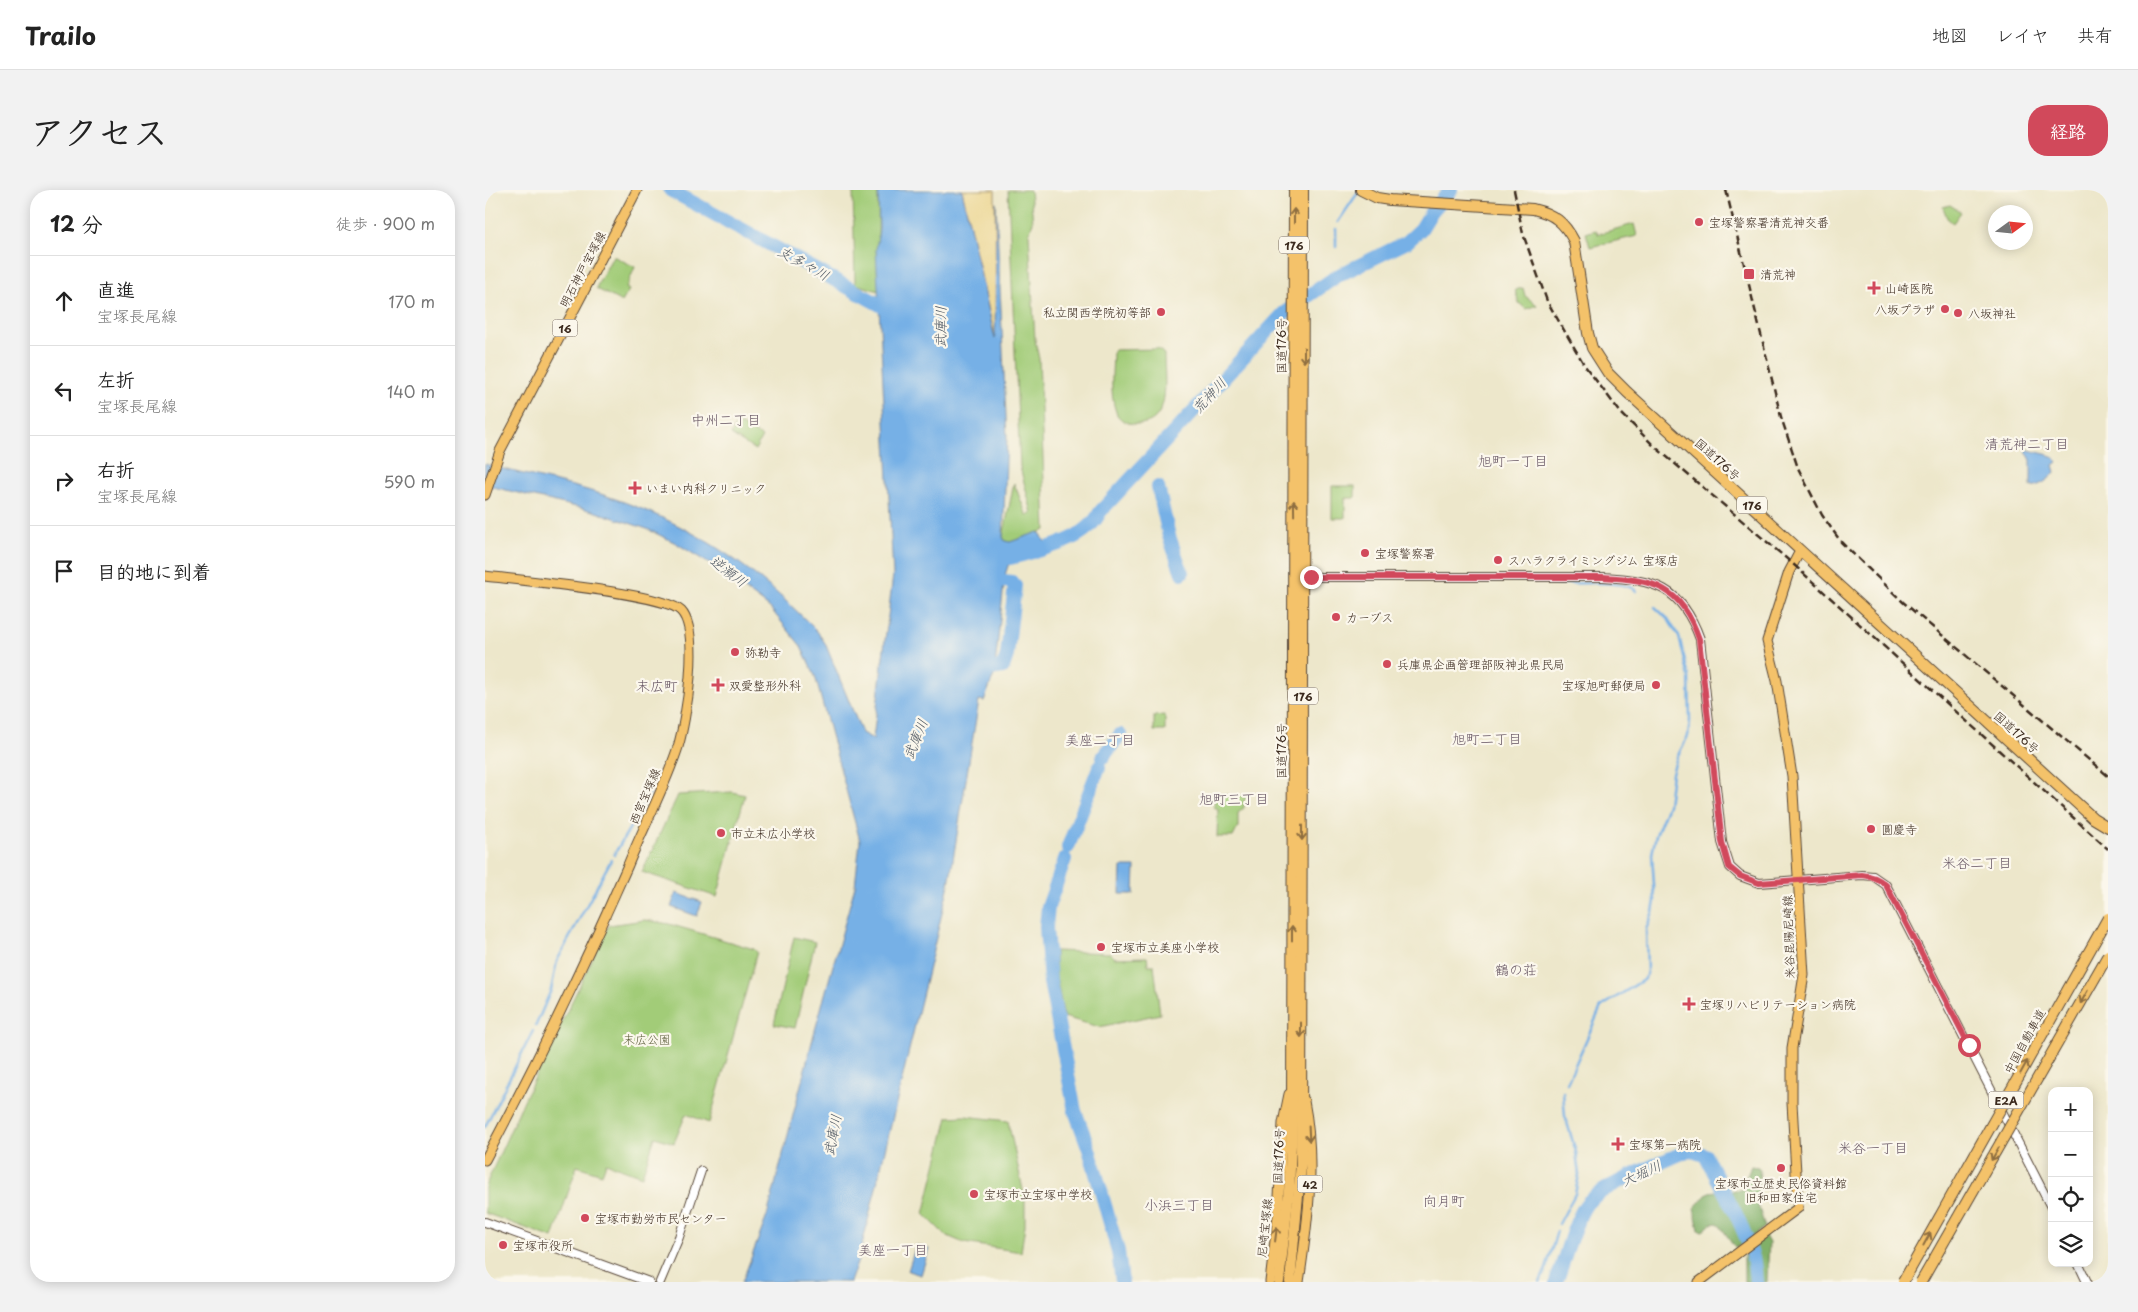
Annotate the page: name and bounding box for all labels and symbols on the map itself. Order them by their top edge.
north arrow [1988,205,2033,250]
one-way arrow [1289,208,1299,224]
place label: 宝塚警察署清荒神交番 [1709,213,1829,231]
marker: 宝塚警察署清荒神交番 [1693,216,1705,228]
street label: 明石神戸宝塚線 [554,228,610,310]
road number: 176 [1279,236,1309,254]
water label: 支多々川 [774,240,834,286]
place label: 清荒神 [1760,265,1796,283]
marker: 清荒神 [1742,267,1756,281]
place label: 山崎医院 [1885,279,1933,297]
marker: 山崎医院 [1867,281,1881,295]
place label: 八坂プラザ [1875,300,1935,318]
place label: 私立関西学院初等部 [1043,303,1151,321]
marker: 八坂プラザ [1939,303,1951,315]
place label: 八坂神社 [1968,304,2016,322]
water label: 武庫川 [929,306,951,348]
marker: 私立関西学院初等部 [1155,306,1167,318]
marker: 八坂神社 [1952,307,1964,319]
street label: 国道176号 [1272,318,1290,374]
road number: 16 [553,320,577,336]
one-way arrow [1299,346,1309,363]
water label: 荒神川 [1187,372,1231,418]
district label: 中州二丁目 [691,409,761,430]
district label: 清荒神二丁目 [1985,433,2069,454]
street label: 国道176号 [1691,434,1745,484]
district label: 旭町一丁目 [1478,450,1548,471]
place label: いまい内科クリニック [646,479,766,497]
marker: いまい内科クリニック [628,481,642,495]
road number: 176 [1737,496,1767,514]
one-way arrow [1289,500,1299,516]
place label: 宝塚警察署 [1375,544,1435,562]
marker: 宝塚警察署 [1359,547,1371,559]
water label: 逆瀬川 [706,550,752,592]
place label: スハラクライミングジム 宝塚店 [1508,551,1679,569]
marker: スハラクライミングジム 宝塚店 [1492,554,1504,566]
route end [1300,566,1323,589]
place label: カーブス [1346,608,1393,626]
marker: カーブス [1330,611,1342,623]
place label: 弥勒寺 [745,643,781,661]
marker: 弥勒寺 [729,646,741,658]
place label: 兵庫県企画管理部阪神北県民局 [1397,655,1565,673]
marker: 兵庫県企画管理部阪神北県民局 [1381,658,1393,670]
district label: 末広町 [636,675,678,696]
place label: 双愛整形外科 [729,676,801,694]
place label: 宝塚旭町郵便局 [1562,676,1646,694]
marker: 双愛整形外科 [711,678,725,692]
marker: 宝塚旭町郵便局 [1650,679,1662,691]
road number: 176 [1288,688,1318,704]
street label: 国道176号 [1990,707,2044,757]
water label: 武庫川 [897,716,933,762]
street label: 国道176号 [1272,723,1290,779]
district label: 旭町二丁目 [1452,728,1522,749]
district label: 美座二丁目 [1065,729,1135,750]
street label: 西宮宝塚線 [624,765,664,827]
district label: 旭町三丁目 [1199,788,1269,809]
place label: 圓慶寺 [1881,820,1917,838]
marker: 圓慶寺 [1865,823,1877,835]
place label: 市立末広小学校 [731,824,815,842]
one-way arrow [1297,824,1307,840]
marker: 市立末広小学校 [715,827,727,839]
district label: 米谷二丁目 [1942,852,2012,873]
street label: 米谷昆陽尼崎線 [1778,895,1798,979]
one-way arrow [1288,925,1297,941]
place label: 宝塚市立美座小学校 [1111,938,1219,956]
marker: 宝塚市立美座小学校 [1095,941,1107,953]
district label: 鶴の荘 [1495,959,1537,980]
one-way arrow [2079,990,2089,1005]
place label: 宝塚リハビリテーション病院 [1700,995,1856,1013]
marker: 宝塚リハビリテーション病院 [1682,997,1696,1011]
street label: 中国自動車道 [1999,1005,2049,1077]
one-way arrow [1296,1022,1306,1038]
park label: 末広公園 [623,1030,671,1048]
route start [1958,1034,1981,1057]
one-way arrow [2019,1060,2029,1075]
road number: E2A [1989,1092,2023,1108]
water label: 武庫川 [818,1112,846,1158]
one-way arrow [1304,1126,1313,1142]
street label: 国道176号 [1268,1128,1288,1184]
place label: 宝塚第一病院 [1629,1135,1701,1153]
marker: 宝塚第一病院 [1611,1137,1625,1151]
district label: 米谷一丁目 [1838,1137,1908,1158]
one-way arrow [1990,1146,2000,1161]
water label: 大堀川 [1618,1155,1664,1191]
marker: 宝塚市立歴史民俗資料館 旧和田家住宅 [1775,1162,1787,1174]
place label: 宝塚市立歴史民俗資料館 旧和田家住宅 [1715,1174,1847,1206]
road number: 42 [1297,1176,1323,1192]
place label: 宝塚市立宝塚中学校 [984,1185,1092,1203]
marker: 宝塚市立宝塚中学校 [968,1188,980,1200]
district label: 向月町 [1423,1190,1465,1211]
district label: 小浜三丁目 [1144,1194,1214,1215]
street label: 尼崎宝塚線 [1252,1197,1276,1259]
place label: 宝塚市勤労市民センター [595,1209,727,1227]
marker: 宝塚市勤労市民センター [579,1212,591,1224]
one-way arrow [1271,1226,1281,1242]
one-way arrow [1922,1232,1932,1247]
place label: 宝塚市役所 [513,1236,573,1254]
marker: 宝塚市役所 [497,1239,509,1251]
district label: 美座一丁目 [858,1239,928,1260]

